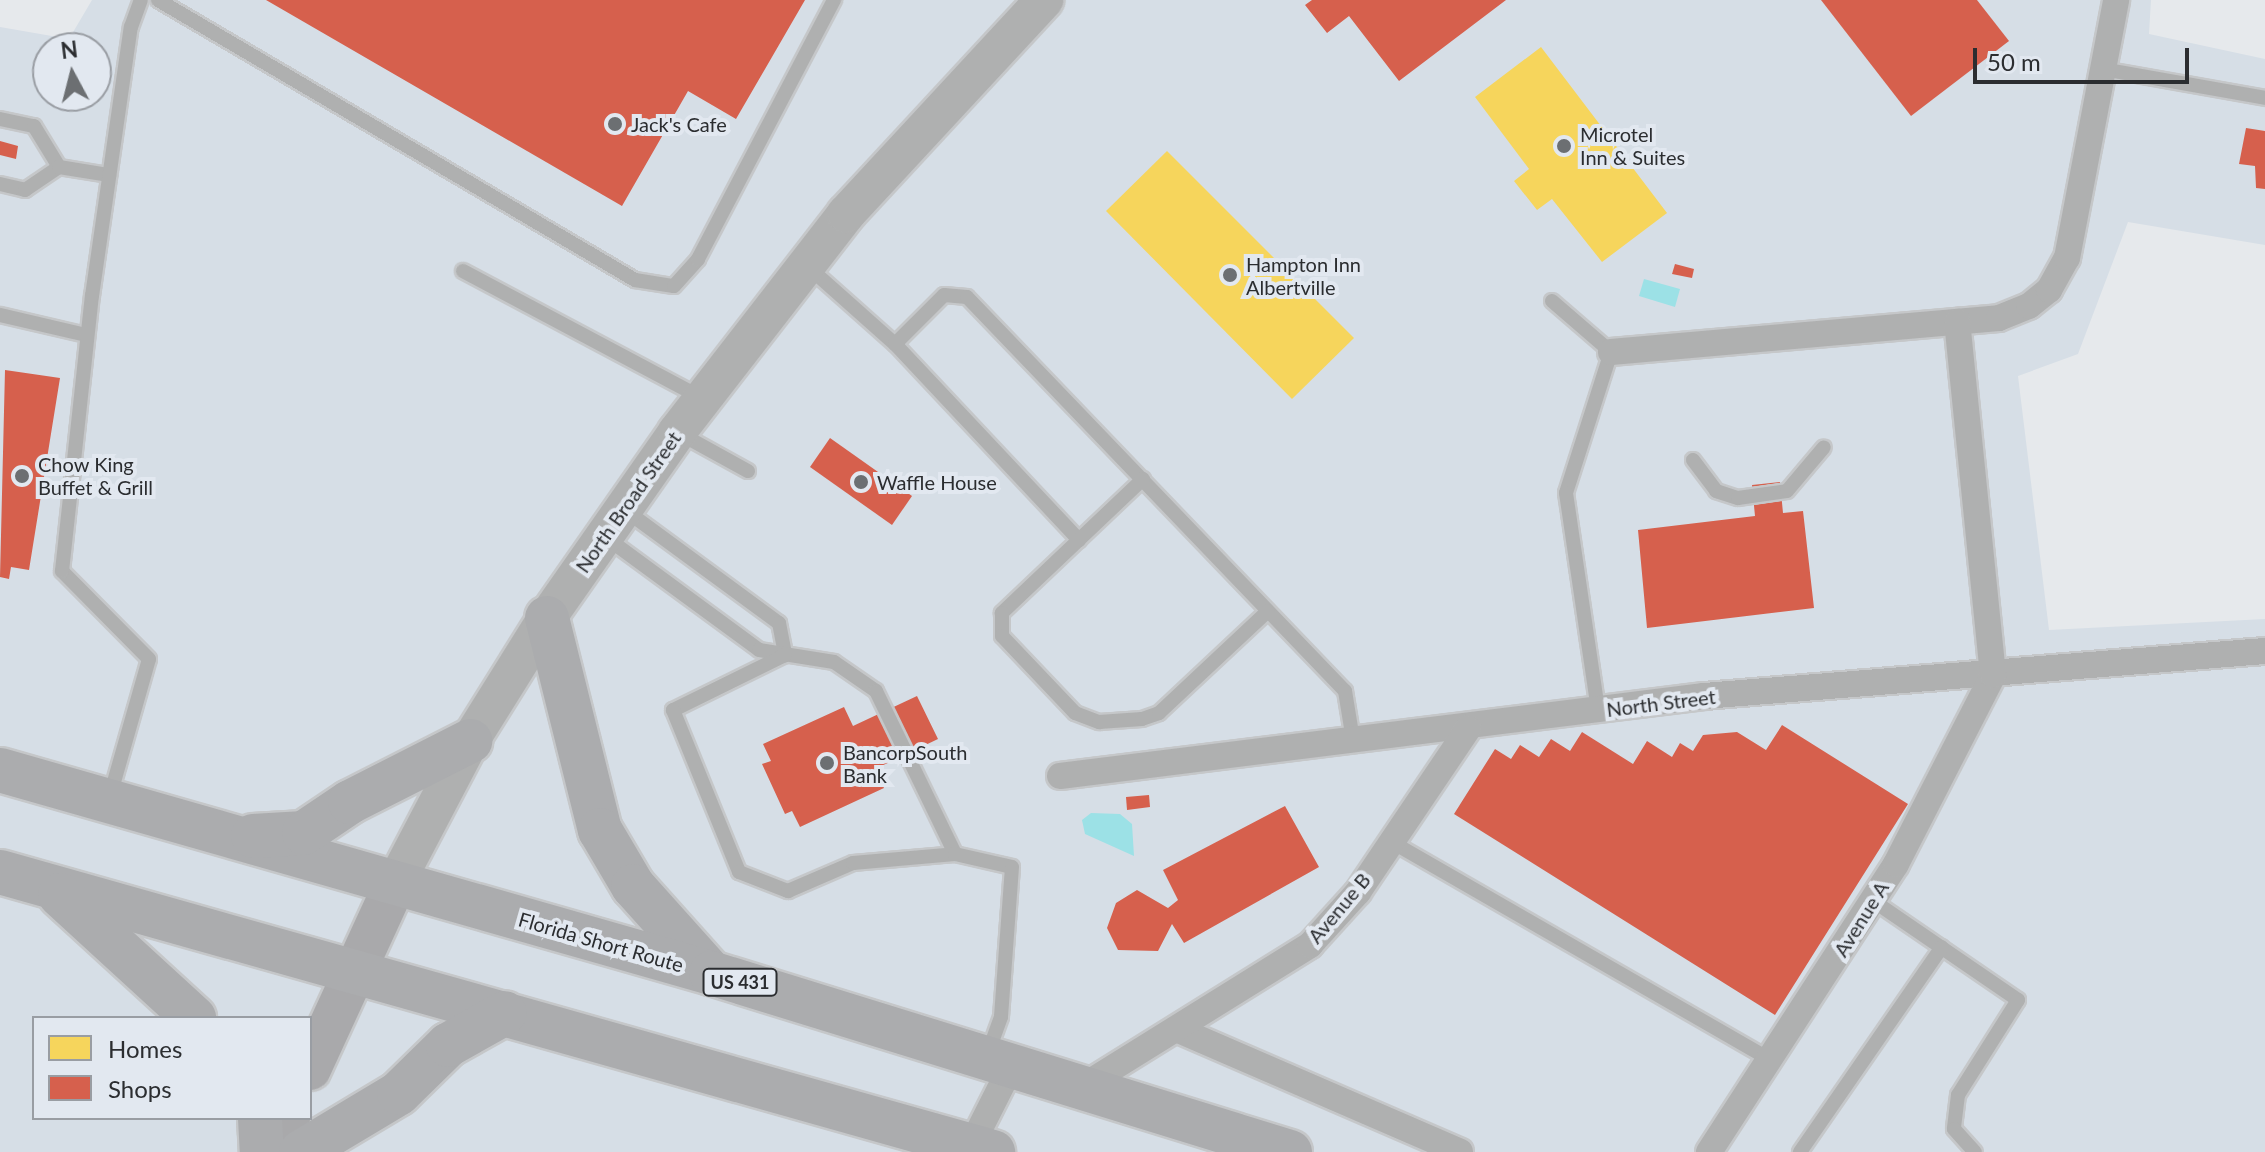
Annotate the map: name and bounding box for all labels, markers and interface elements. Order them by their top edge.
north arrow [32,32,112,112]
scale bar [1977,32,2193,82]
text: N [59,35,79,64]
text: 50 m [1987,47,2041,76]
place label: Jack's Cafe [631,112,727,136]
marker: Jack's Cafe [606,115,624,133]
place label: Microtel Inn & Suites [1580,122,1685,169]
marker: Microtel Inn & Suites [1555,137,1573,155]
place label: Hampton Inn Albertville [1246,252,1361,299]
marker: Hampton Inn Albertville [1221,266,1239,284]
street label: North Broad Street [570,427,686,577]
place label: Chow King Buffet & Grill [38,452,153,499]
marker: Chow King Buffet & Grill [13,467,31,485]
place label: Waffle House [877,470,997,494]
marker: Waffle House [852,473,870,491]
street label: North Street [1605,684,1717,722]
place label: BancorpSouth Bank [843,740,967,787]
marker: BancorpSouth Bank [818,754,836,772]
street label: Avenue B [1303,868,1375,948]
street label: Avenue A [1828,877,1894,961]
street label: Florida Short Route [516,907,686,977]
road number: US 431 [702,968,778,996]
legend [32,1016,312,1120]
text: Homes [108,1034,182,1063]
text: Shops [108,1074,172,1103]

